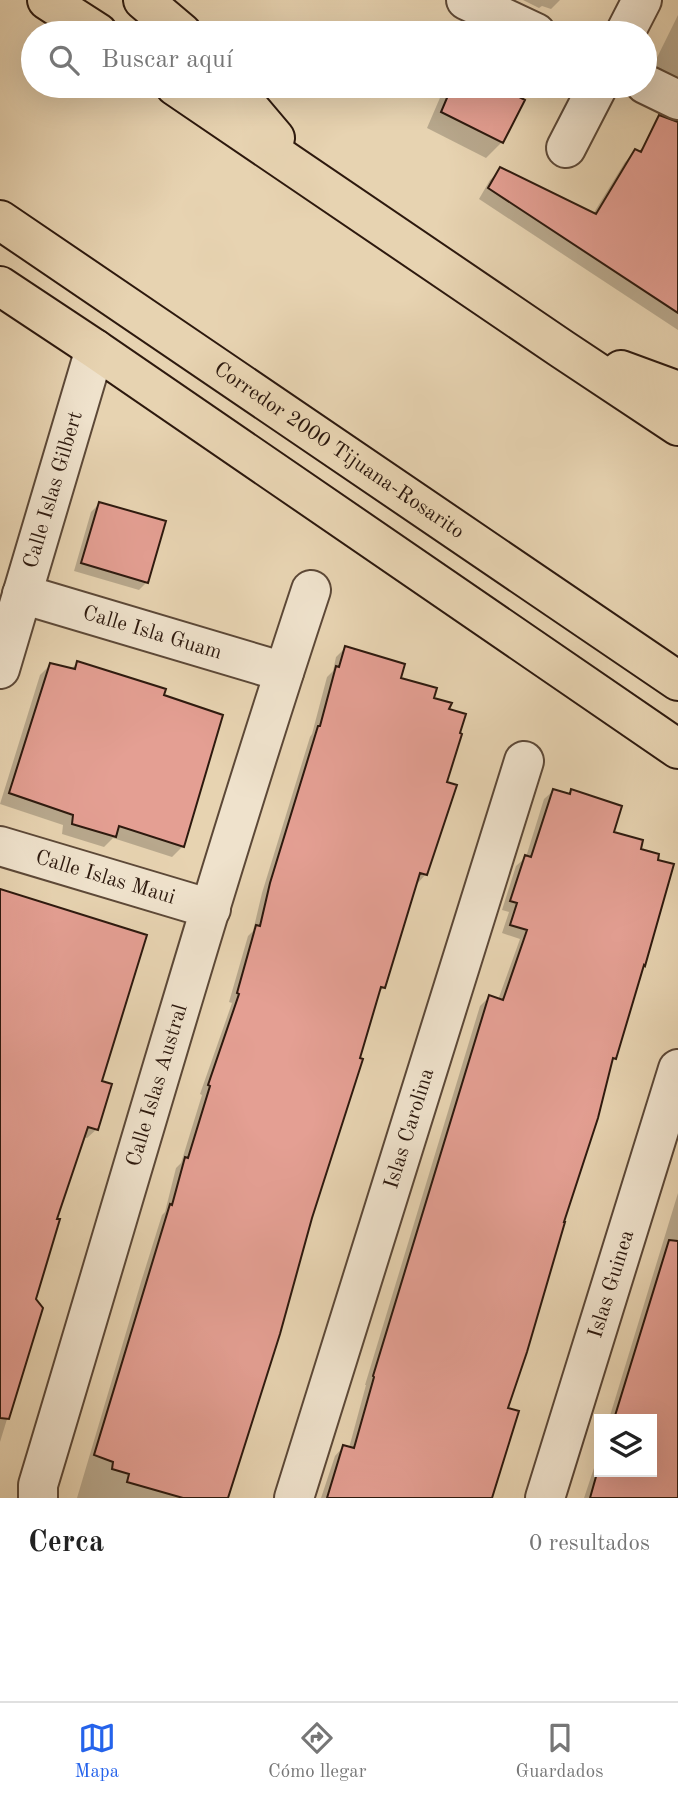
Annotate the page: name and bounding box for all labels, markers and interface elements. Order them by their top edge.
search box [21,21,657,98]
icon: search [45,41,83,79]
text: Buscar aquí [101,47,233,73]
street label: Corredor 2000 Tijuana-Rosarito [210,358,468,543]
street label: Calle Islas Gilbert [20,409,86,571]
street label: Calle Isla Guam [80,602,224,663]
street label: Calle Islas Maui [33,847,178,908]
street label: Calle Islas Austral [123,1001,191,1169]
street label: Islas Carolina [381,1066,438,1191]
street label: Islas Guinea [585,1228,638,1341]
map controls [594,1414,657,1477]
button: layers [594,1414,657,1477]
text: Cerca [28,1528,104,1558]
text: 0 resultados [529,1532,650,1555]
tab: Mapa [75,1719,119,1784]
tab: Cómo llegar [268,1719,367,1784]
tab: Guardados [516,1719,603,1784]

